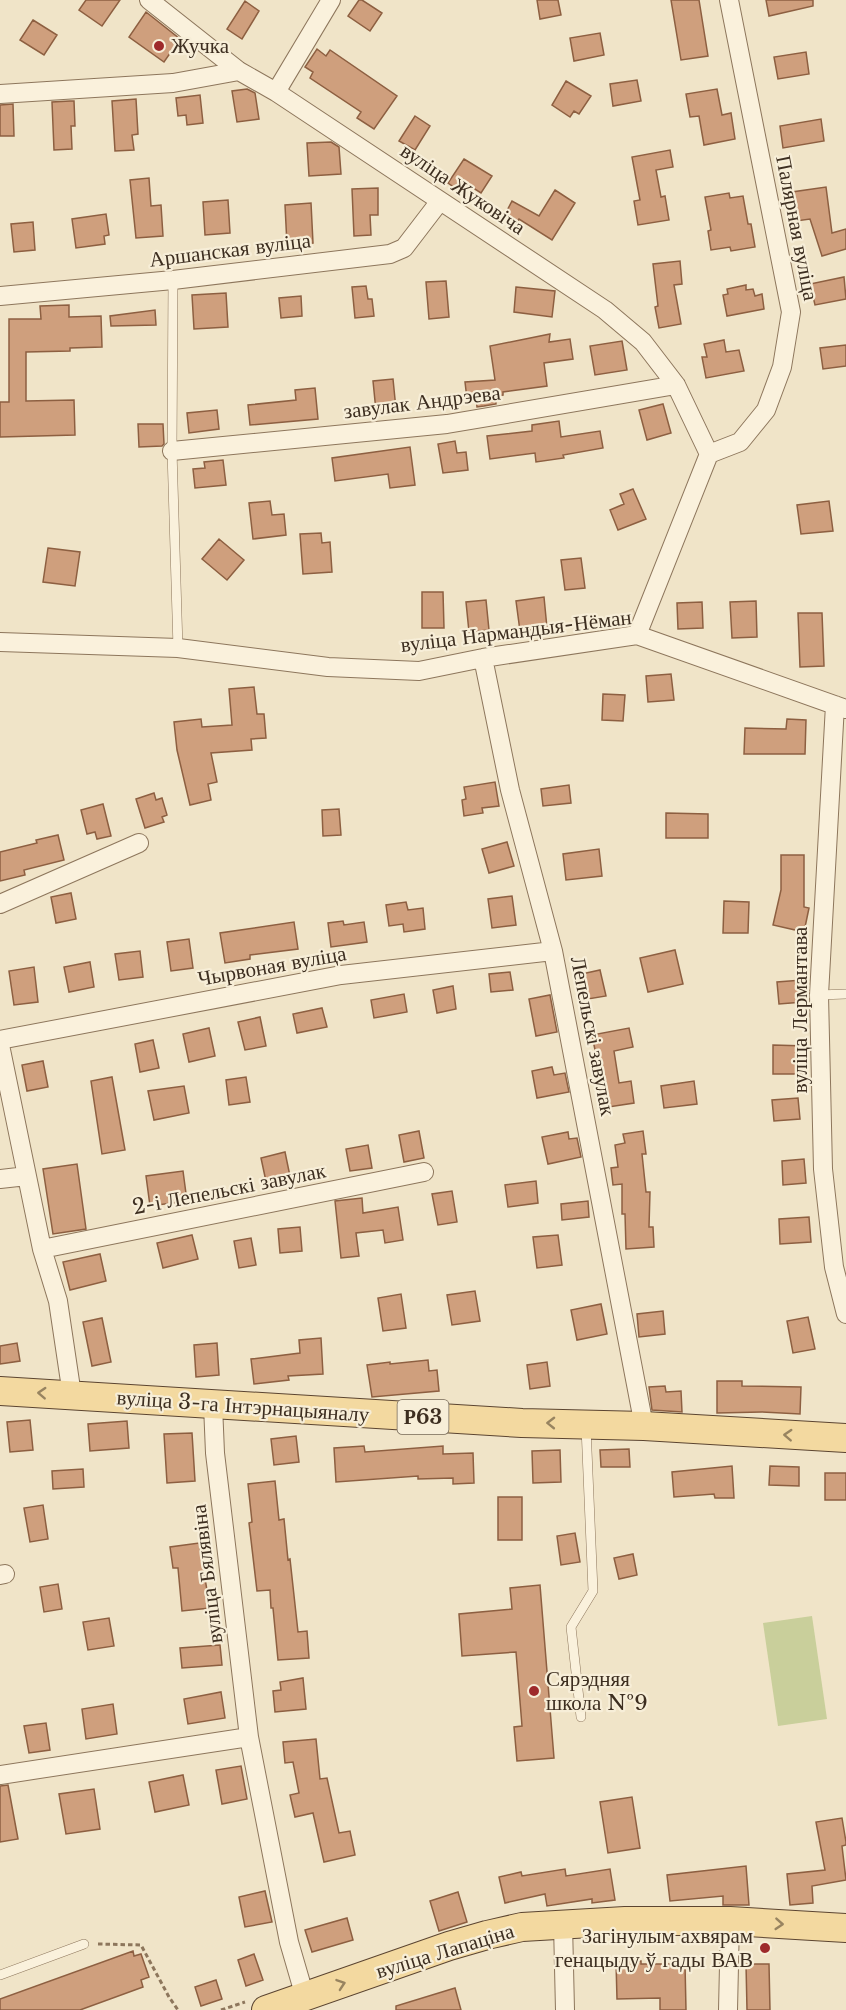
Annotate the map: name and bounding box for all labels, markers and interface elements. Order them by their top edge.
place label: Жучка [171,33,230,59]
marker: Жучка [152,39,166,53]
street label: вуліца Жуковіча [396,138,531,241]
street label: Палярная вуліца [770,153,824,303]
street label: Аршанская вуліца [148,227,313,273]
street label: завулак Андрэева [342,379,503,425]
street label: вуліца Нармандыя-Нёман [399,604,633,658]
street label: вуліца Лермантава [787,926,813,1093]
street label: Чырвоная вуліца [196,940,349,992]
street label: Лепельскі завулак [565,954,621,1119]
street label: 2-і Лепельскі завулак [130,1157,329,1220]
street label: вуліца 3-га Інтэрнацыяналу [116,1384,371,1428]
one-way arrow [37,1387,46,1400]
road number: Р63 [398,1400,448,1434]
one-way arrow [546,1417,555,1430]
one-way arrow [783,1428,792,1441]
street label: вуліца Бялявіна [185,1502,228,1645]
place label: Сярэдняя школа №9 [546,1666,648,1716]
marker: Сярэдняя школа №9 [527,1684,541,1698]
street label: вуліца Лапаціна [373,1917,518,1984]
one-way arrow [774,1917,783,1930]
place label: Загінулым ахвярам генацыду ў гады ВАВ [555,1923,753,1973]
marker: Загінулым ахвярам генацыду ў гады ВАВ [758,1941,772,1955]
one-way arrow [335,1979,346,1991]

